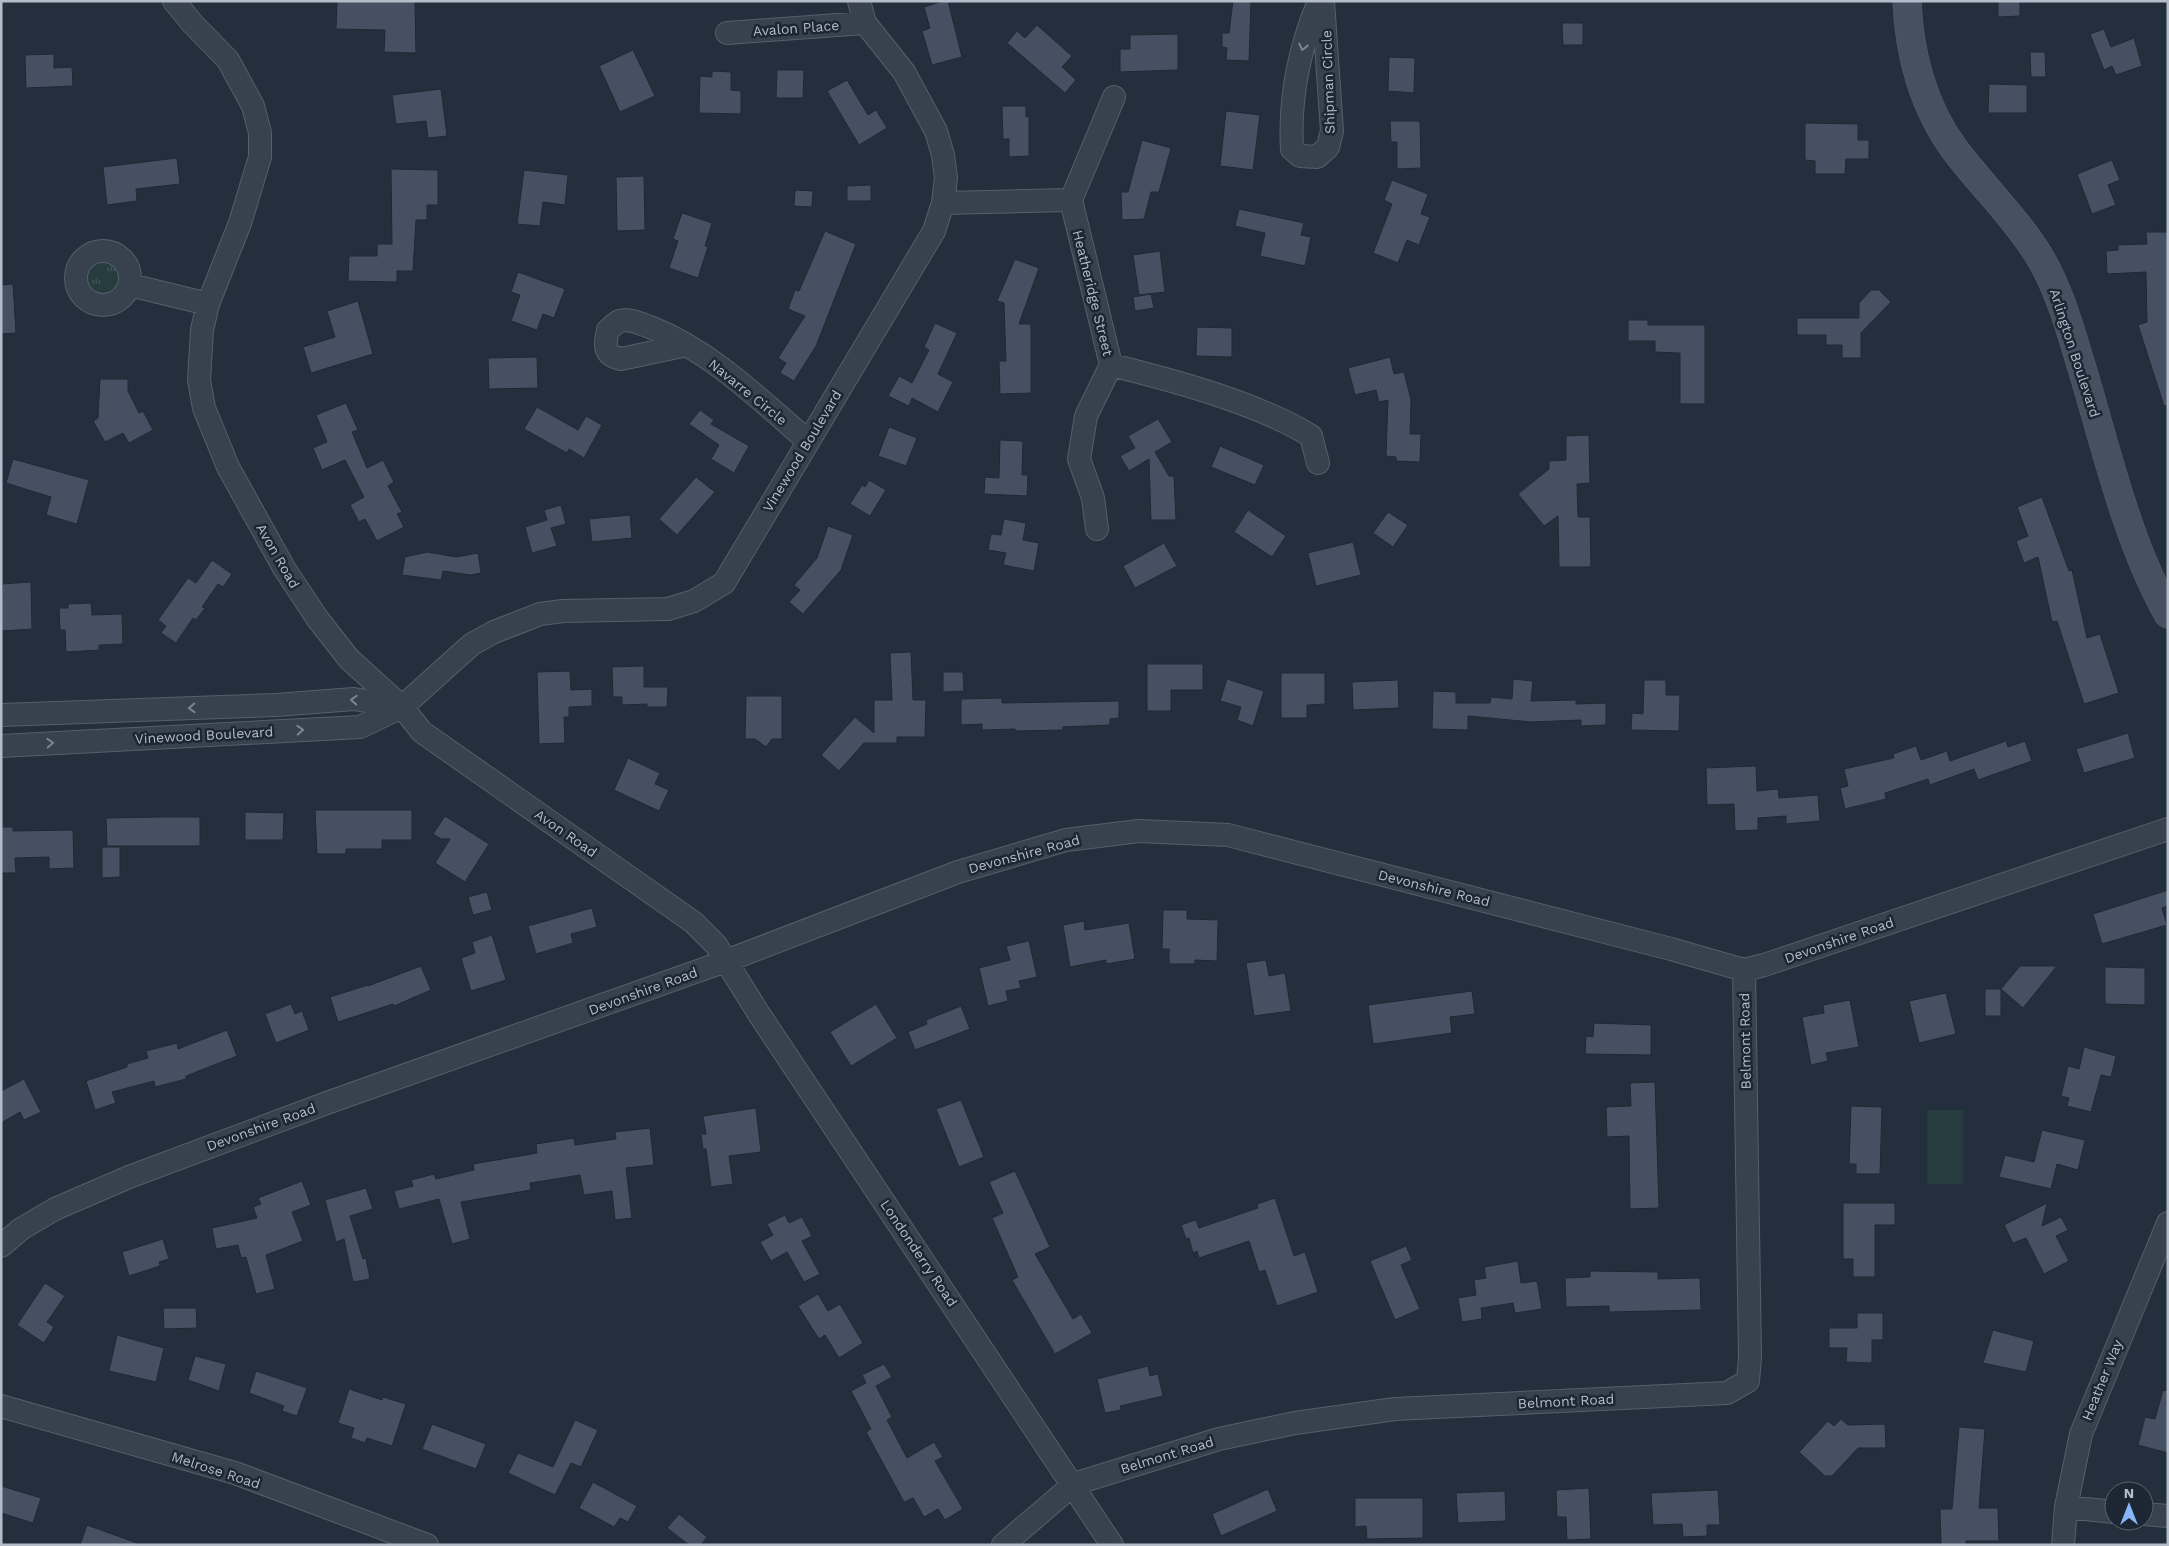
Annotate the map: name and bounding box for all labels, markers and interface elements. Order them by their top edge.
street label: Avalon Place [752,17,840,39]
street label: Shipman Circle [1318,30,1338,134]
one-way arrow [1298,42,1308,51]
street label: Heatheridge Street [1070,228,1116,358]
street label: Arlington Boulevard [2047,287,2103,419]
street label: Navarre Circle [706,356,790,428]
street label: Vinewood Boulevard [759,387,845,515]
street label: Avon Road [253,521,303,591]
one-way arrow [350,695,358,706]
one-way arrow [187,703,195,714]
street label: Vinewood Boulevard [134,723,274,747]
one-way arrow [296,725,304,736]
one-way arrow [46,738,54,749]
street label: Avon Road [532,806,600,860]
street label: Devonshire Road [967,831,1081,877]
street label: Devonshire Road [1376,866,1492,910]
street label: Devonshire Road [1782,914,1896,966]
street label: Devonshire Road [586,964,700,1018]
street label: Belmont Road [1736,993,1754,1089]
street label: Devonshire Road [204,1100,318,1154]
street label: Londonderry Road [877,1197,961,1309]
street label: Heather Way [2078,1336,2126,1423]
street label: Belmont Road [1517,1390,1615,1412]
street label: Belmont Road [1118,1433,1216,1477]
street label: Melrose Road [170,1448,262,1492]
north arrow [2104,1481,2154,1531]
text: N [2124,1485,2134,1501]

